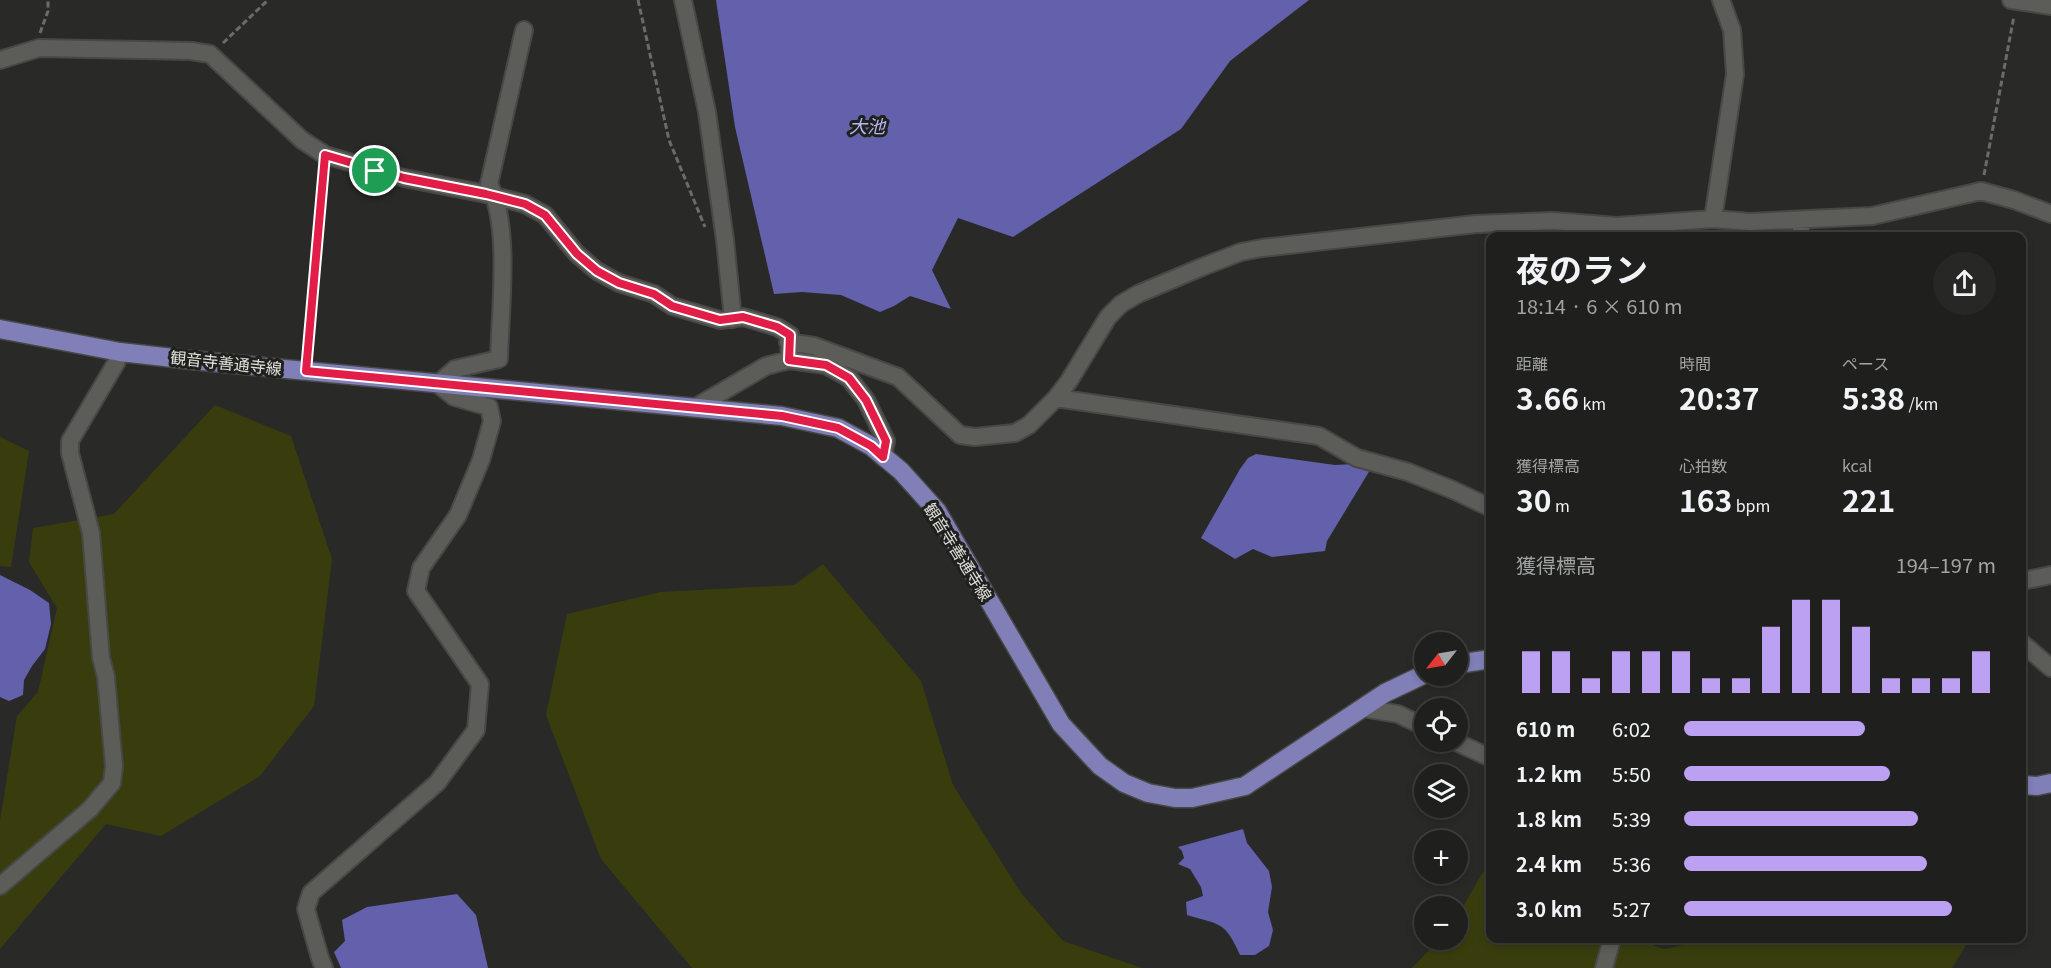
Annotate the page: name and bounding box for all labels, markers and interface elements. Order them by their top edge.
water label: 大池 [849,112,887,138]
pin [349,145,400,196]
icon: arrive [358,154,391,187]
text: 夜のラン [1516,244,1648,292]
button: share [1933,252,1996,315]
text: 18:14 · 6 × 610 m [1516,291,1683,320]
street label: 観音寺善通寺線 [169,344,283,380]
text: 距離 [1516,351,1548,375]
text: 時間 [1679,351,1711,375]
text: ペース [1842,351,1889,375]
text: 3.66 [1516,375,1579,419]
text: 20:37 [1679,375,1760,419]
text: 5:38 [1842,375,1905,419]
text: km [1579,391,1606,415]
text: /km [1905,391,1938,415]
text: 獲得標高 [1516,453,1580,477]
text: 心拍数 [1679,453,1727,477]
text: kcal [1842,453,1872,477]
text: 30 [1516,477,1551,521]
text: 163 [1679,477,1732,521]
text: 221 [1842,477,1895,521]
text: m [1551,493,1570,517]
text: bpm [1732,493,1770,517]
street label: 観音寺善通寺線 [919,498,999,605]
text: 獲得標高 [1516,550,1596,579]
text: 194–197 m [1896,550,1996,579]
north arrow [1414,632,1468,686]
map controls [1414,632,1468,950]
button: locate [1414,698,1468,752]
text: 610 m [1516,714,1575,743]
text: 6:02 [1612,714,1651,743]
text: 1.2 km [1516,759,1582,788]
text: 5:50 [1612,759,1651,788]
button: layers [1414,764,1468,818]
text: 1.8 km [1516,804,1582,833]
text: 5:39 [1612,804,1651,833]
button: + [1414,830,1468,884]
text: 2.4 km [1516,849,1582,878]
text: 5:36 [1612,849,1651,878]
text: 3.0 km [1516,894,1582,923]
text: 5:27 [1612,894,1651,923]
button: − [1414,896,1468,950]

